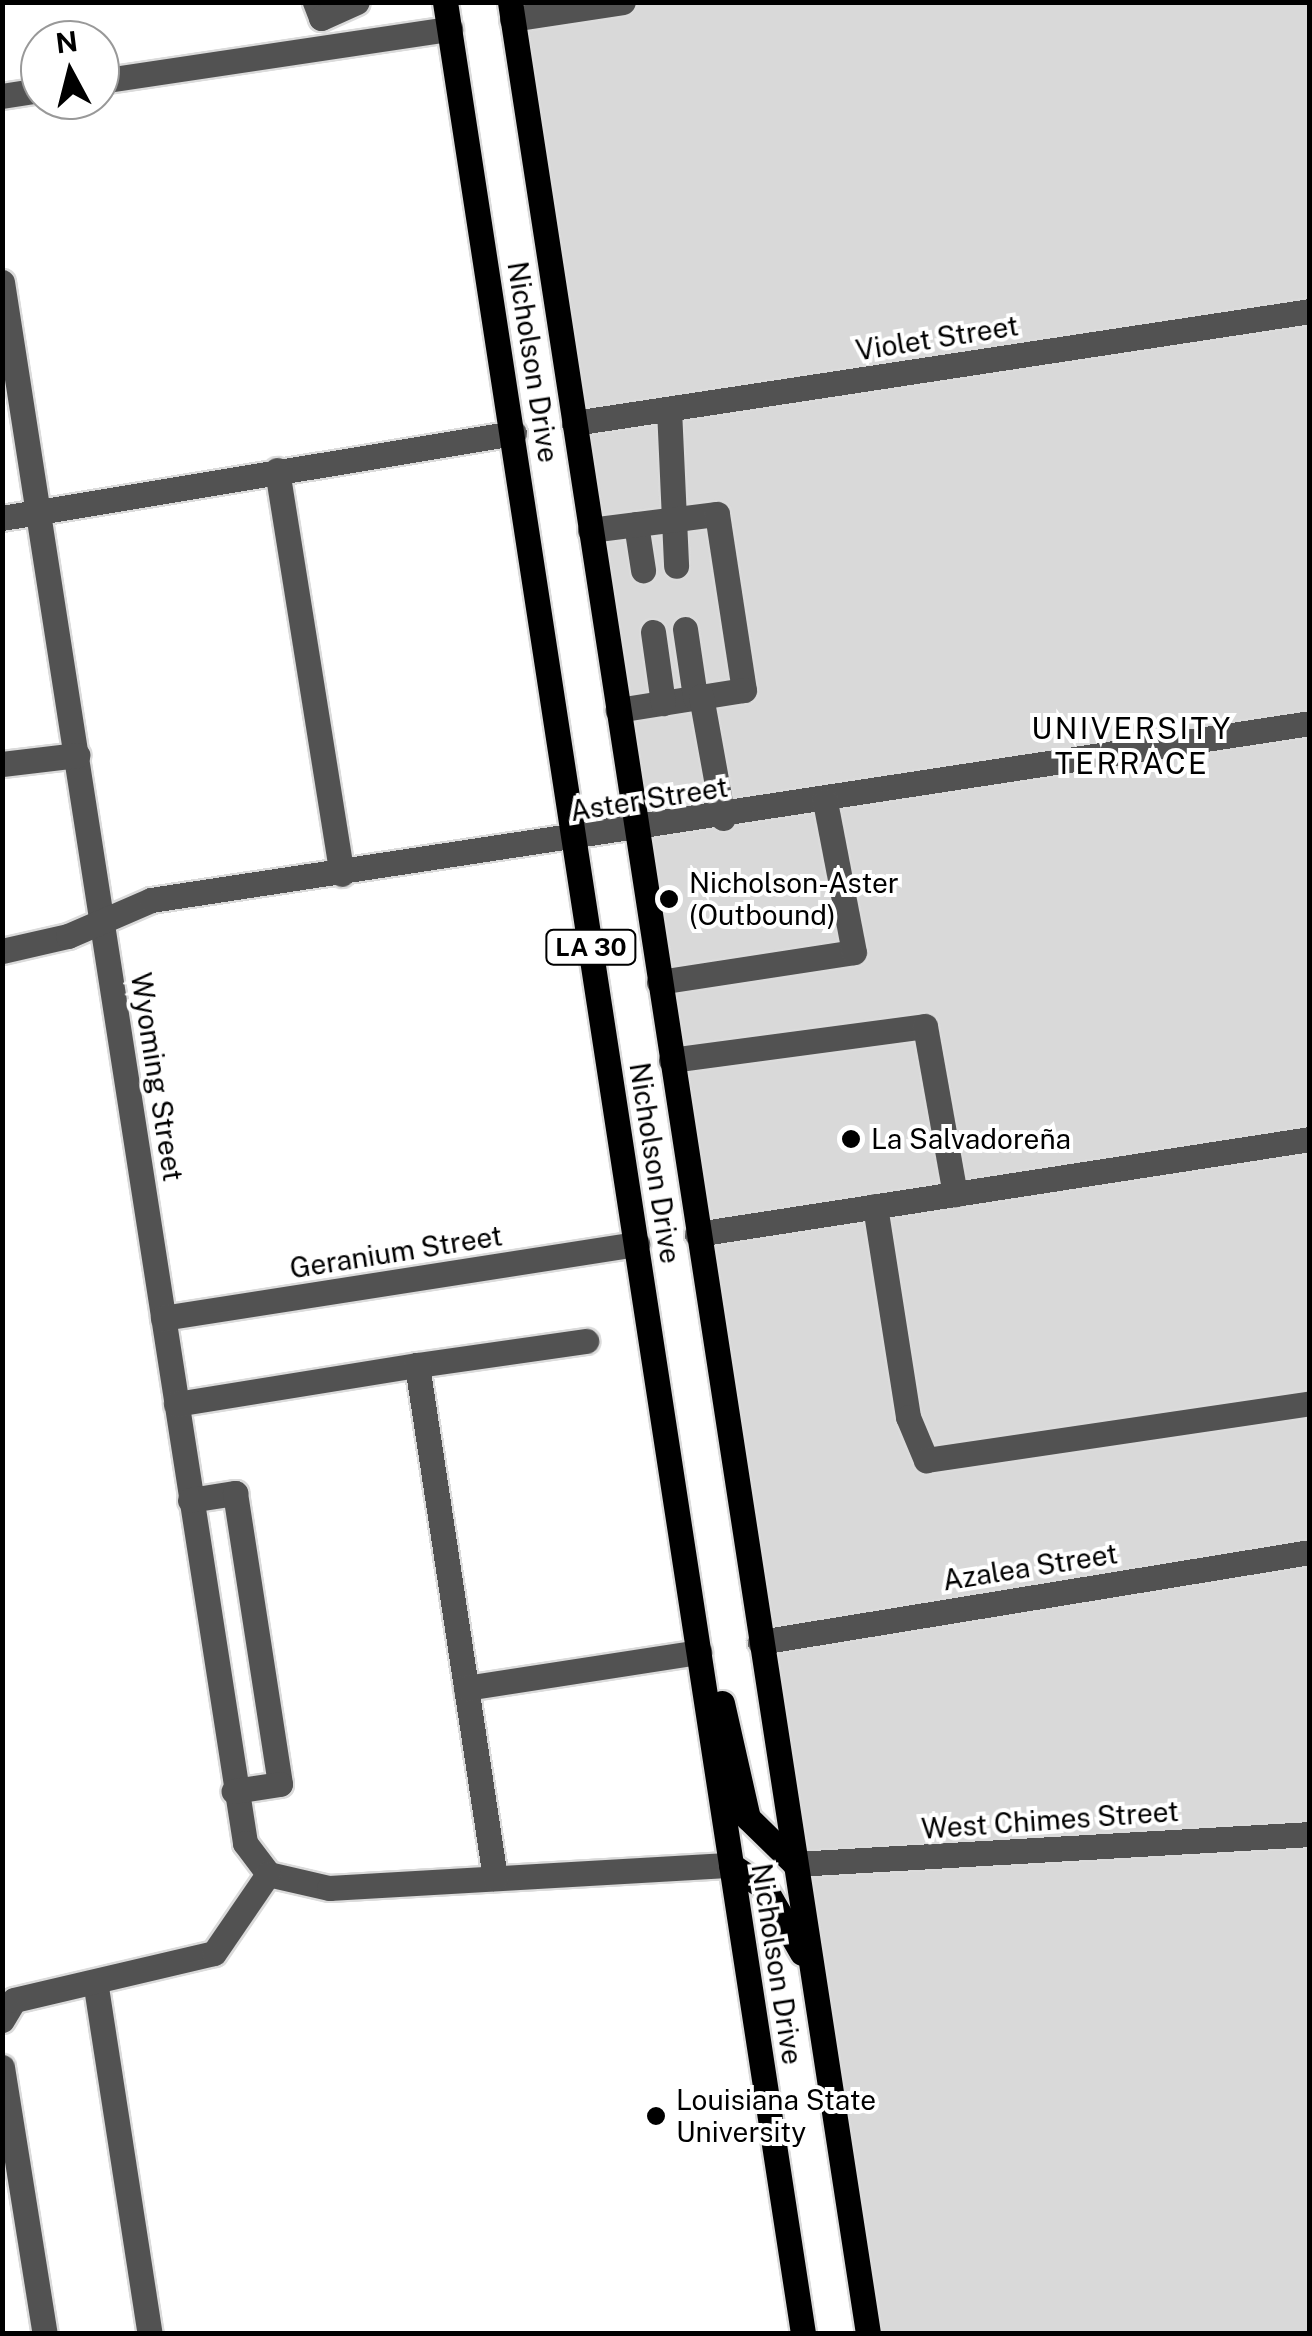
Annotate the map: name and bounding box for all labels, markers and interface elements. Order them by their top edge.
north arrow [20,20,120,120]
text: N [54,24,79,59]
street label: Nicholson Drive [501,259,565,465]
street label: Violet Street [853,309,1021,367]
district label: UNIVERSITY TERRACE [1031,710,1233,780]
street label: Aster Street [568,770,730,828]
place label: Nicholson-Aster (Outbound) [689,866,899,932]
marker: Nicholson-Aster (Outbound) [658,888,680,910]
road number: LA 30 [544,927,638,967]
street label: Wyoming Street [124,970,190,1184]
street label: Nicholson Drive [623,1060,687,1266]
place label: La Salvadoreña [871,1122,1071,1156]
marker: La Salvadoreña [840,1128,862,1150]
street label: Geranium Street [287,1219,505,1285]
street label: Azalea Street [940,1537,1120,1597]
street label: West Chimes Street [920,1794,1180,1846]
street label: Nicholson Drive [745,1861,809,2067]
place label: Louisiana State University [676,2083,876,2149]
marker: Louisiana State University [645,2105,667,2127]

